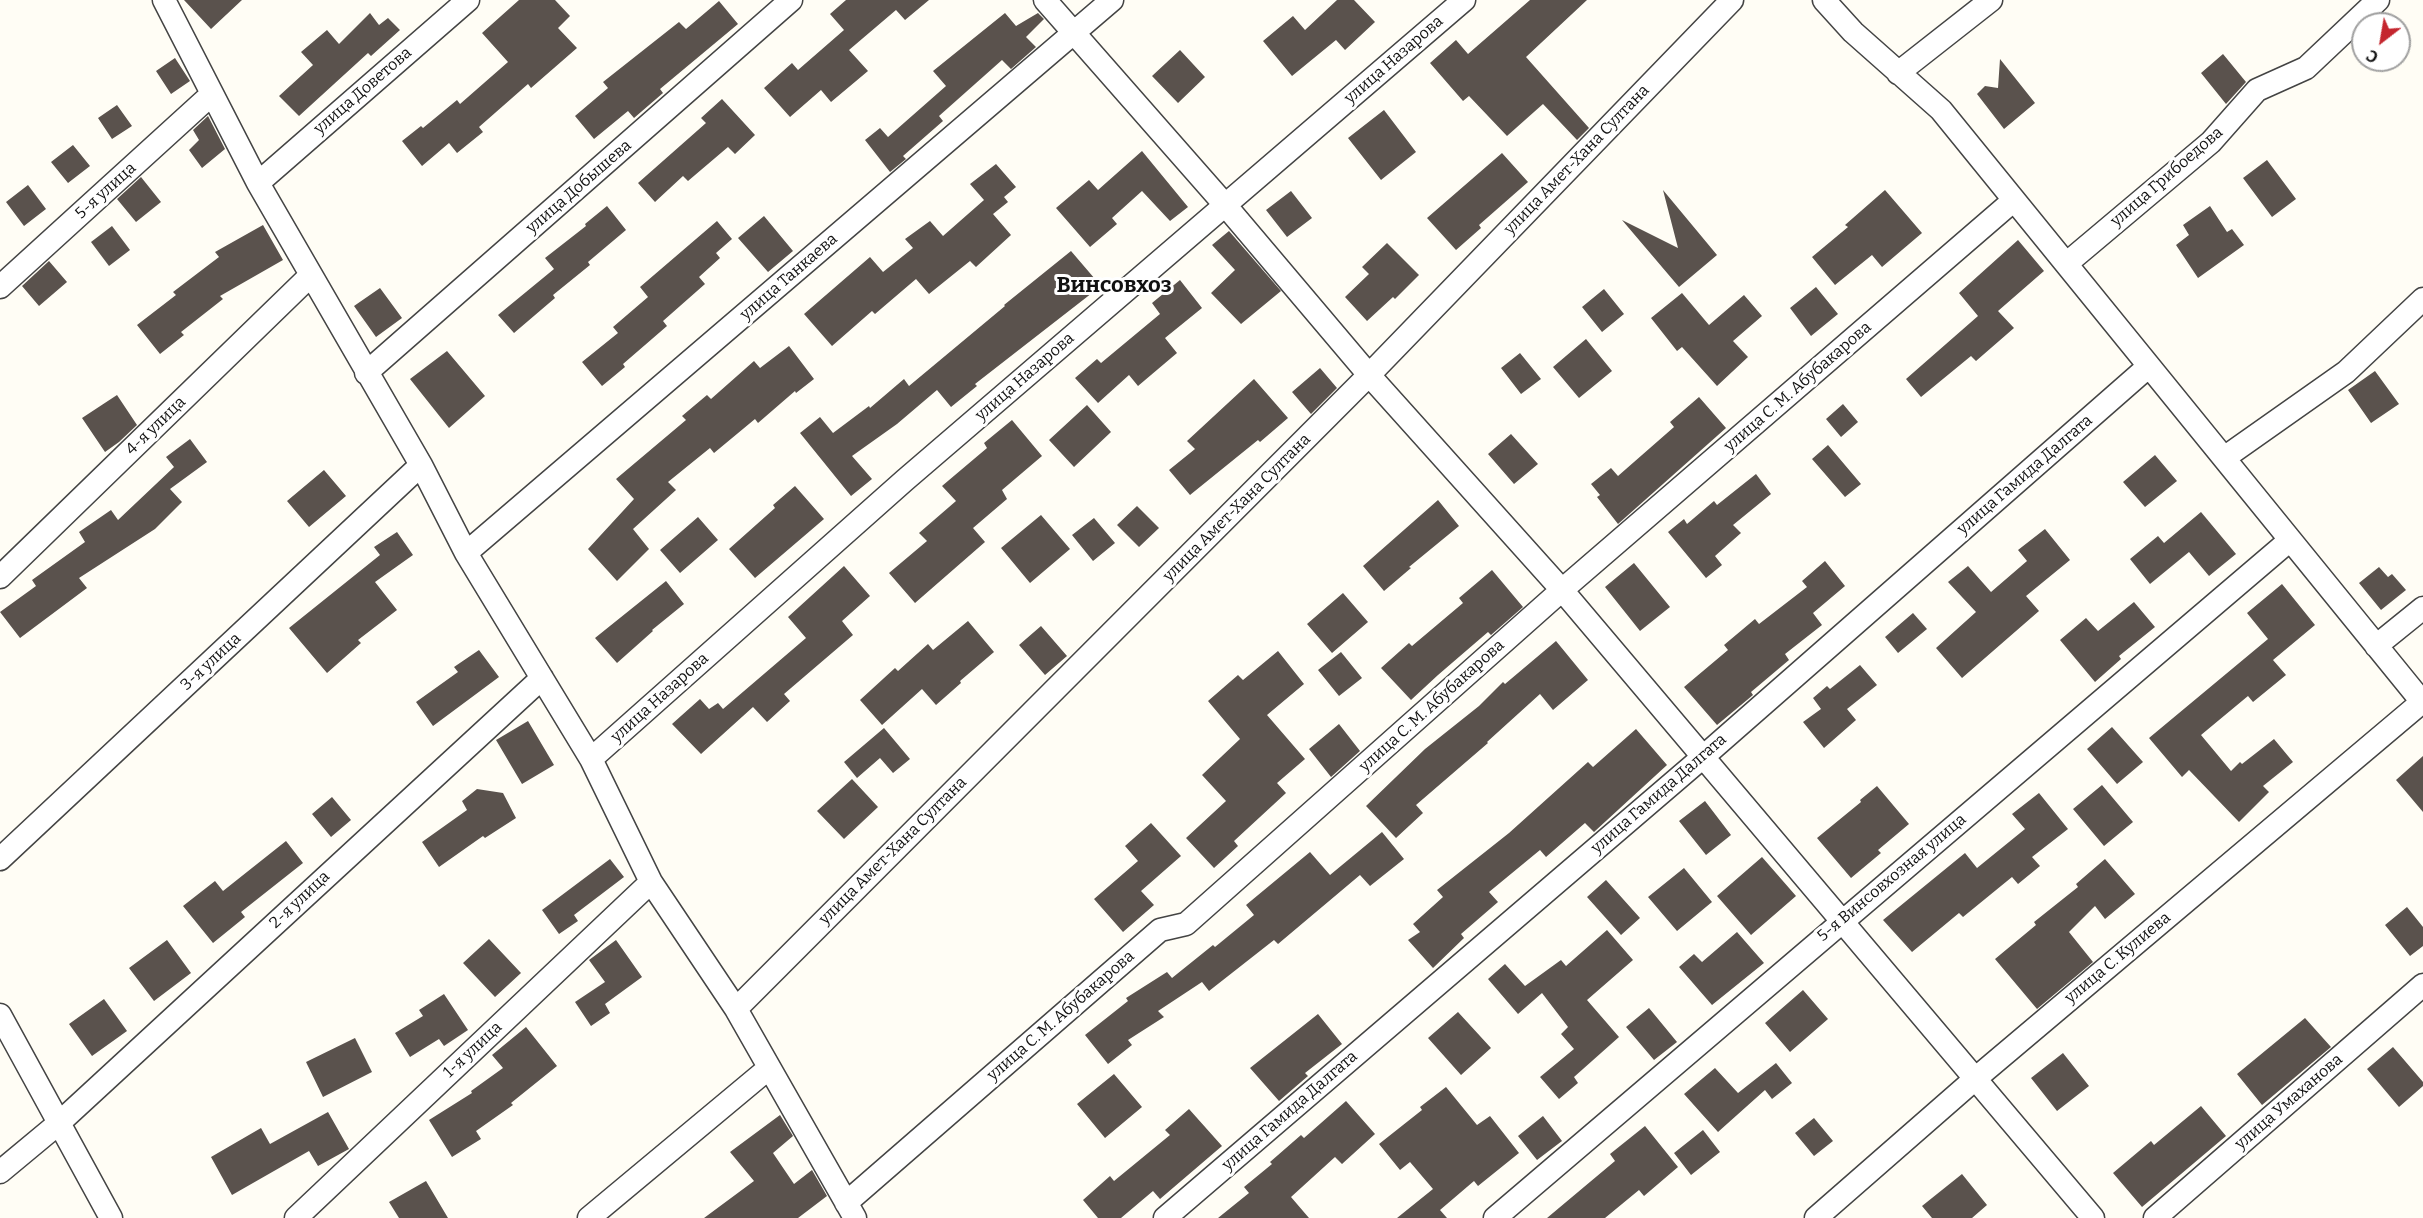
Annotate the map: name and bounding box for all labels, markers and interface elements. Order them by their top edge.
street label: улица Назарова [1341,12,1447,108]
north arrow [2351,12,2411,72]
street label: улица Доветова [310,43,416,139]
text: С [2363,45,2382,67]
street label: улица Амет-Хана Султана [1500,81,1654,239]
street label: улица Грибоедова [2107,123,2227,231]
street label: улица Добышева [522,136,636,238]
street label: 5-я улица [72,159,140,223]
street label: улица Танкаева [736,230,842,324]
district label: Винсовхоз [1056,273,1172,299]
street label: улица С. М. Абубакарова [1721,318,1875,456]
street label: улица Назарова [972,329,1078,425]
street label: 4-я улица [122,393,190,459]
street label: улица Гамида Далгата [1954,411,2096,539]
street label: улица Амет-Хана Султана [1159,430,1315,586]
street label: 3-я улица [177,629,245,695]
street label: улица С. М. Абубакарова [1356,636,1508,776]
street label: улица Назарова [607,649,713,747]
street label: улица Гамида Далгата [1588,730,1730,858]
street label: улица Амет-Хана Султана [815,773,971,929]
street label: 5-я Винсовхозная улица [1814,810,1970,946]
street label: 2-я улица [266,867,334,933]
street label: улица С. Кулиева [2061,908,2175,1008]
street label: улица С. М. Абубакарова [984,947,1138,1085]
street label: 1-я улица [440,1018,506,1082]
street label: улица Гамида Далгата [1219,1047,1361,1175]
street label: улица Умаханова [2231,1050,2347,1154]

